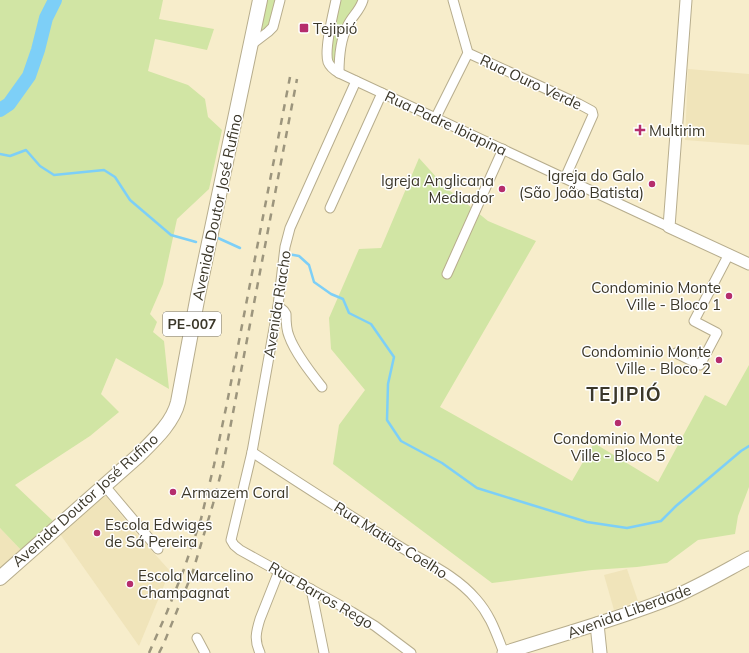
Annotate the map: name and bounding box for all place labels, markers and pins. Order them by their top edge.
place label: Tejipió [313,19,357,38]
marker: Tejipió [298,22,310,34]
place label: Multirim [649,121,705,140]
marker: Multirim [634,124,646,136]
place label: Igreja do Galo (São João Batista) [519,166,644,202]
place label: Igreja Anglicana Mediador [381,171,495,207]
marker: Igreja do Galo (São João Batista) [647,179,657,189]
marker: Igreja Anglicana Mediador [497,184,507,194]
place label: Condominio Monte Ville - Bloco 1 [591,278,721,314]
marker: Condominio Monte Ville - Bloco 1 [724,291,734,301]
place label: Condominio Monte Ville - Bloco 2 [581,342,711,378]
marker: Condominio Monte Ville - Bloco 2 [714,355,724,365]
marker: Condominio Monte Ville - Bloco 5 [613,418,623,428]
place label: Condominio Monte Ville - Bloco 5 [553,429,683,465]
place label: Armazem Coral [181,483,289,502]
marker: Armazem Coral [168,487,178,497]
place label: Escola Edwiges de Sá Pereira [105,515,212,551]
marker: Escola Edwiges de Sá Pereira [92,528,102,538]
place label: Escola Marcelino Champagnat [138,566,254,602]
marker: Escola Marcelino Champagnat [125,579,135,589]

